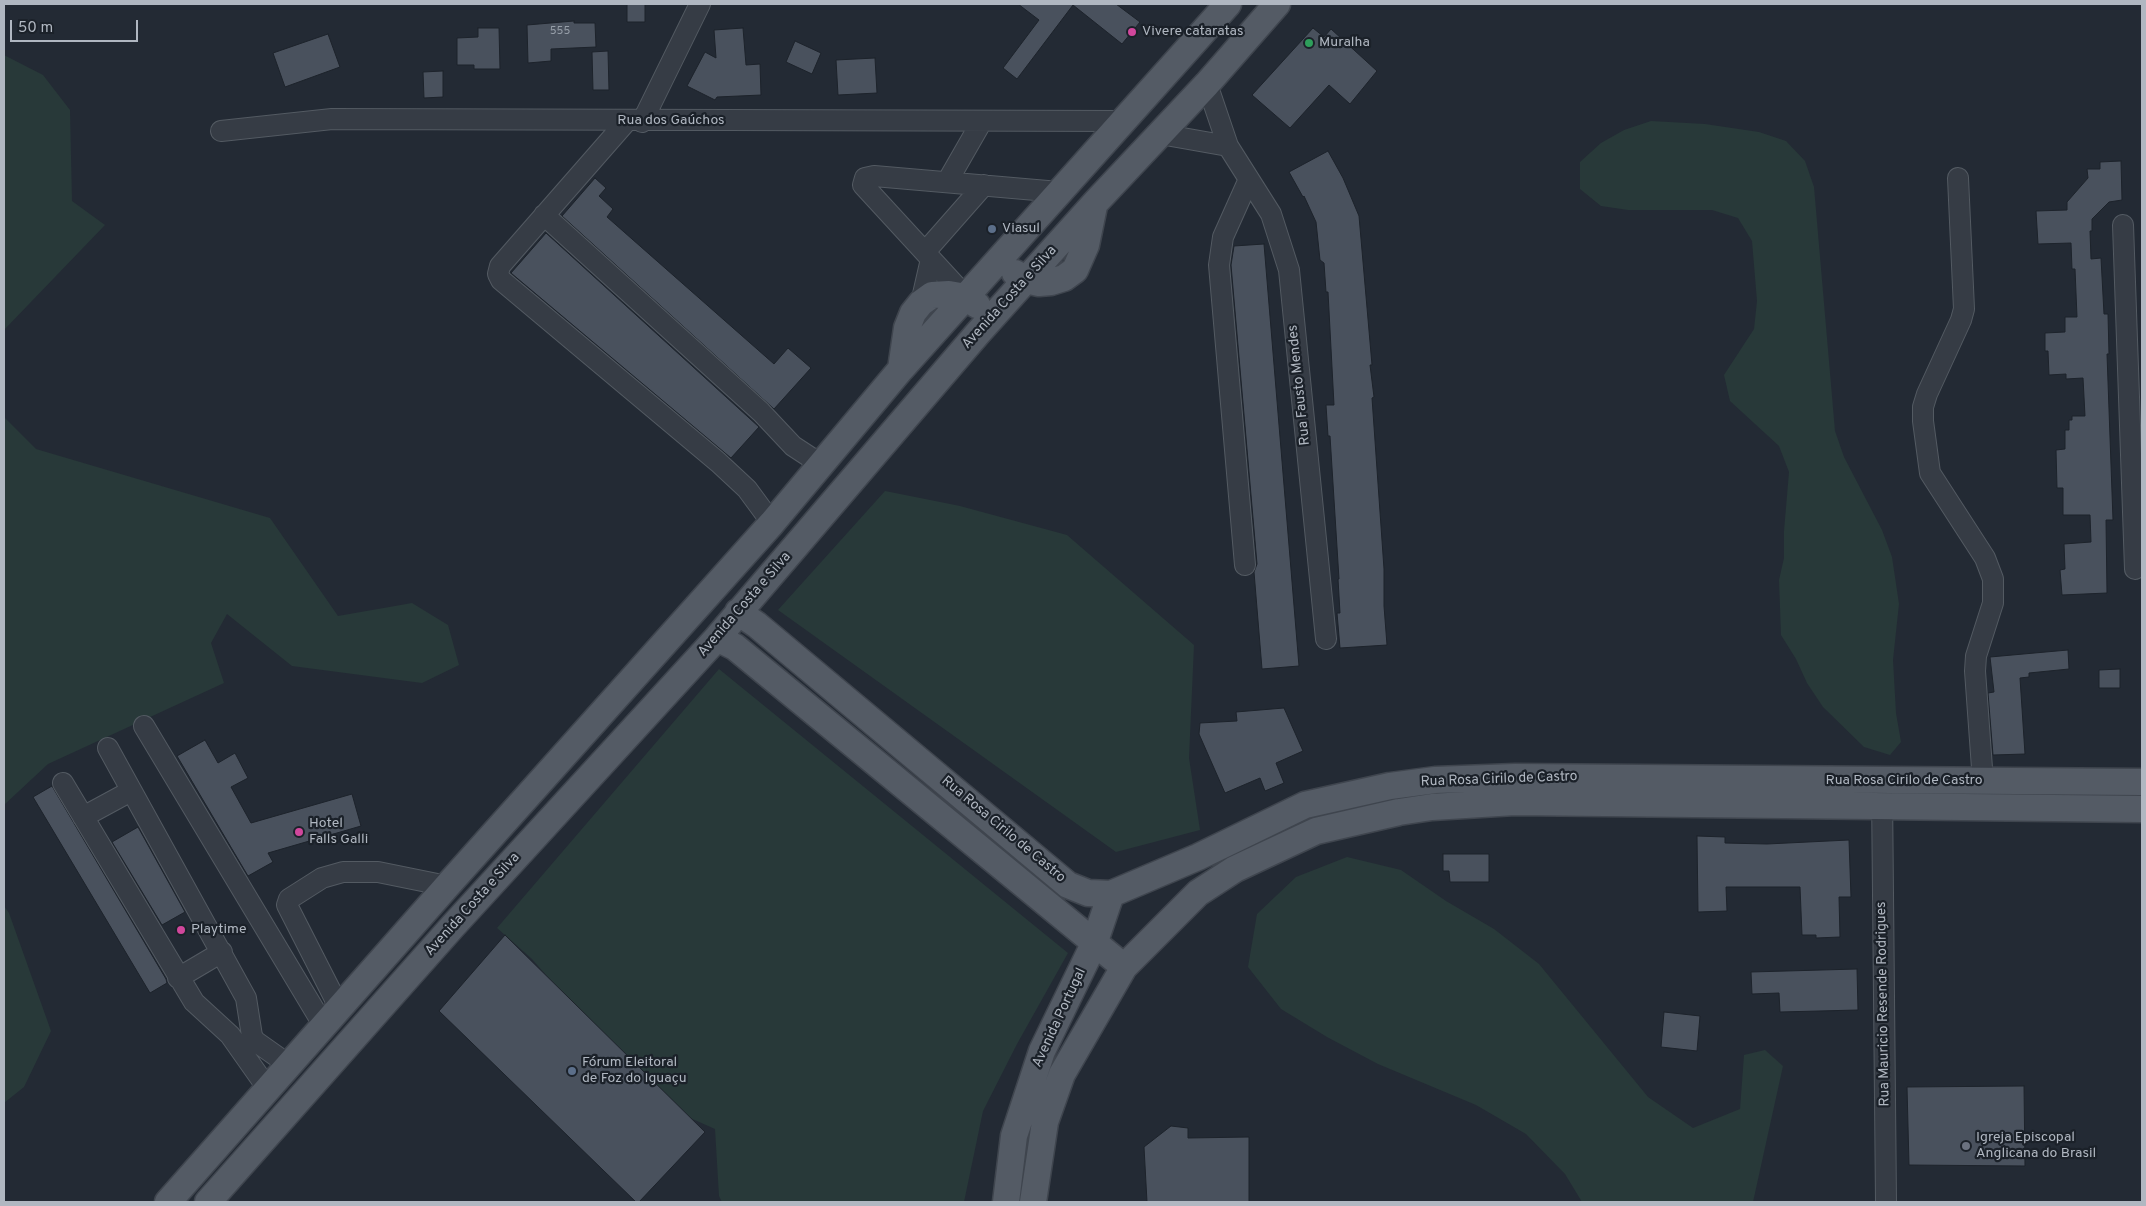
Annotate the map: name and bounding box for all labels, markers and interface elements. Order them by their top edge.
scale bar [12,10,140,42]
text: 50 m [18,19,53,38]
place label: Vivere cataratas [1142,24,1243,40]
house number: 555 [550,25,570,39]
marker: Vivere cataratas [1126,26,1138,38]
place label: Muralha [1319,35,1370,51]
marker: Muralha [1303,37,1315,49]
street label: Rua dos Gaúchos [617,113,725,129]
place label: Viasul [1002,221,1040,237]
marker: Viasul [986,223,998,235]
street label: Avenida Costa e Silva [959,243,1061,353]
street label: Rua Fausto Mendes [1285,324,1315,446]
street label: Avenida Costa e Silva [695,549,795,661]
street label: Rua Rosa Cirilo de Castro [1420,769,1578,791]
street label: Rua Rosa Cirilo de Castro [937,773,1069,887]
street label: Rua Rosa Cirilo de Castro [1826,773,1982,789]
place label: Hotel Falls Galli [309,816,368,849]
marker: Hotel Falls Galli [293,826,305,838]
street label: Avenida Costa e Silva [422,850,524,960]
street label: Rua Mauricio Resende Rodrigues [1874,901,1894,1107]
place label: Playtime [191,922,247,938]
marker: Playtime [175,924,187,936]
street label: Avenida Portugal [1030,966,1090,1070]
place label: Fórum Eleitoral de Foz do Iguaçu [582,1055,687,1088]
marker: Fórum Eleitoral de Foz do Iguaçu [566,1065,578,1077]
place label: Igreja Episcopal Anglicana do Brasil [1976,1130,2096,1162]
marker: Igreja Episcopal Anglicana do Brasil [1960,1140,1972,1152]

